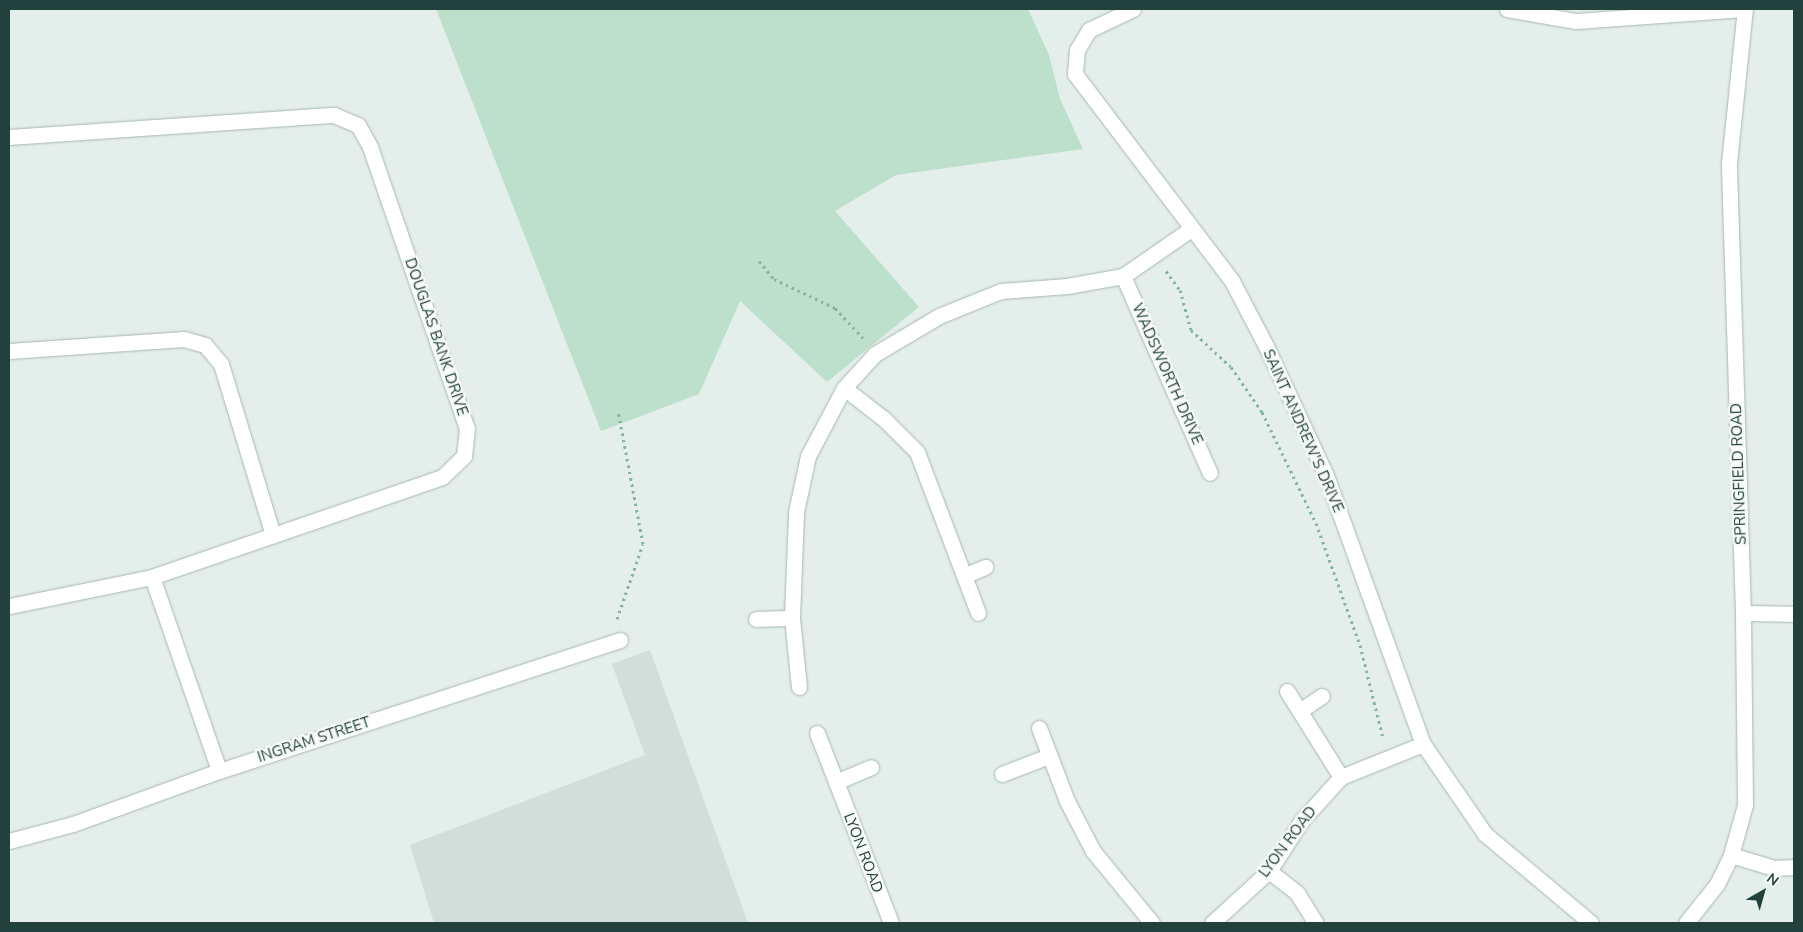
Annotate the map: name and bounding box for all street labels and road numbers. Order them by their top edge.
street label: DOUGLAS BANK DRIVE [401,256,471,418]
street label: WADSWORTH DRIVE [1128,301,1206,447]
street label: SAINT ANDREW'S DRIVE [1259,347,1347,515]
street label: SPRINGFIELD ROAD [1728,403,1750,545]
street label: INGRAM STREET [255,713,373,767]
street label: LYON ROAD [1255,803,1321,881]
street label: LYON ROAD [839,810,887,896]

